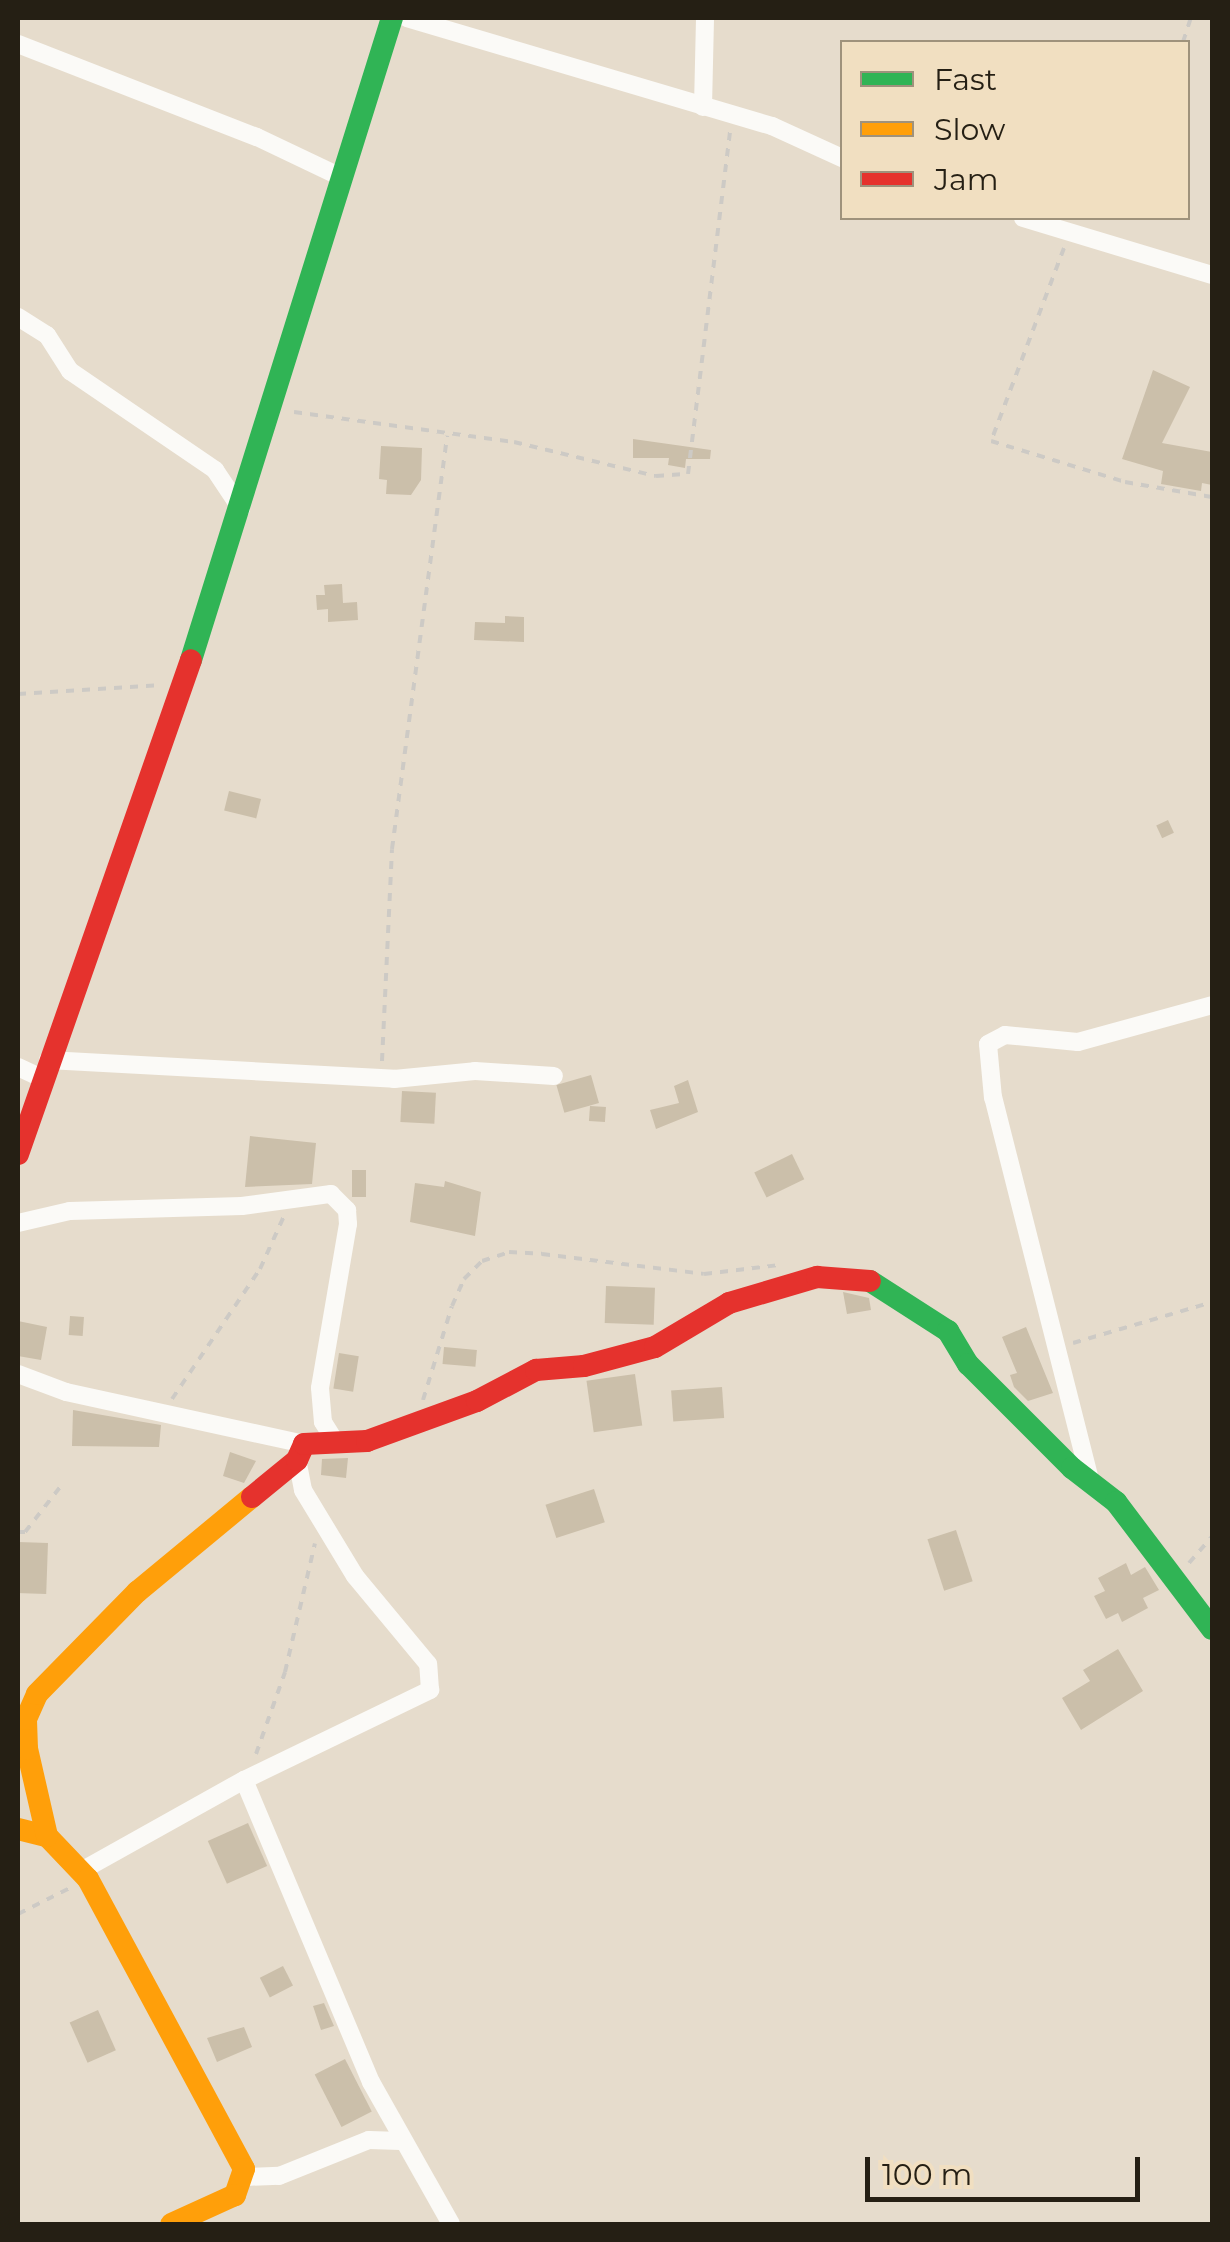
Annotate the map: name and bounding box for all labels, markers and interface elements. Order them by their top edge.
legend [840,40,1190,220]
text: Fast [934,61,997,98]
text: Slow [934,111,1005,148]
text: Jam [934,161,999,198]
scale bar [870,2137,1145,2199]
text: 100 m [882,2156,972,2193]

